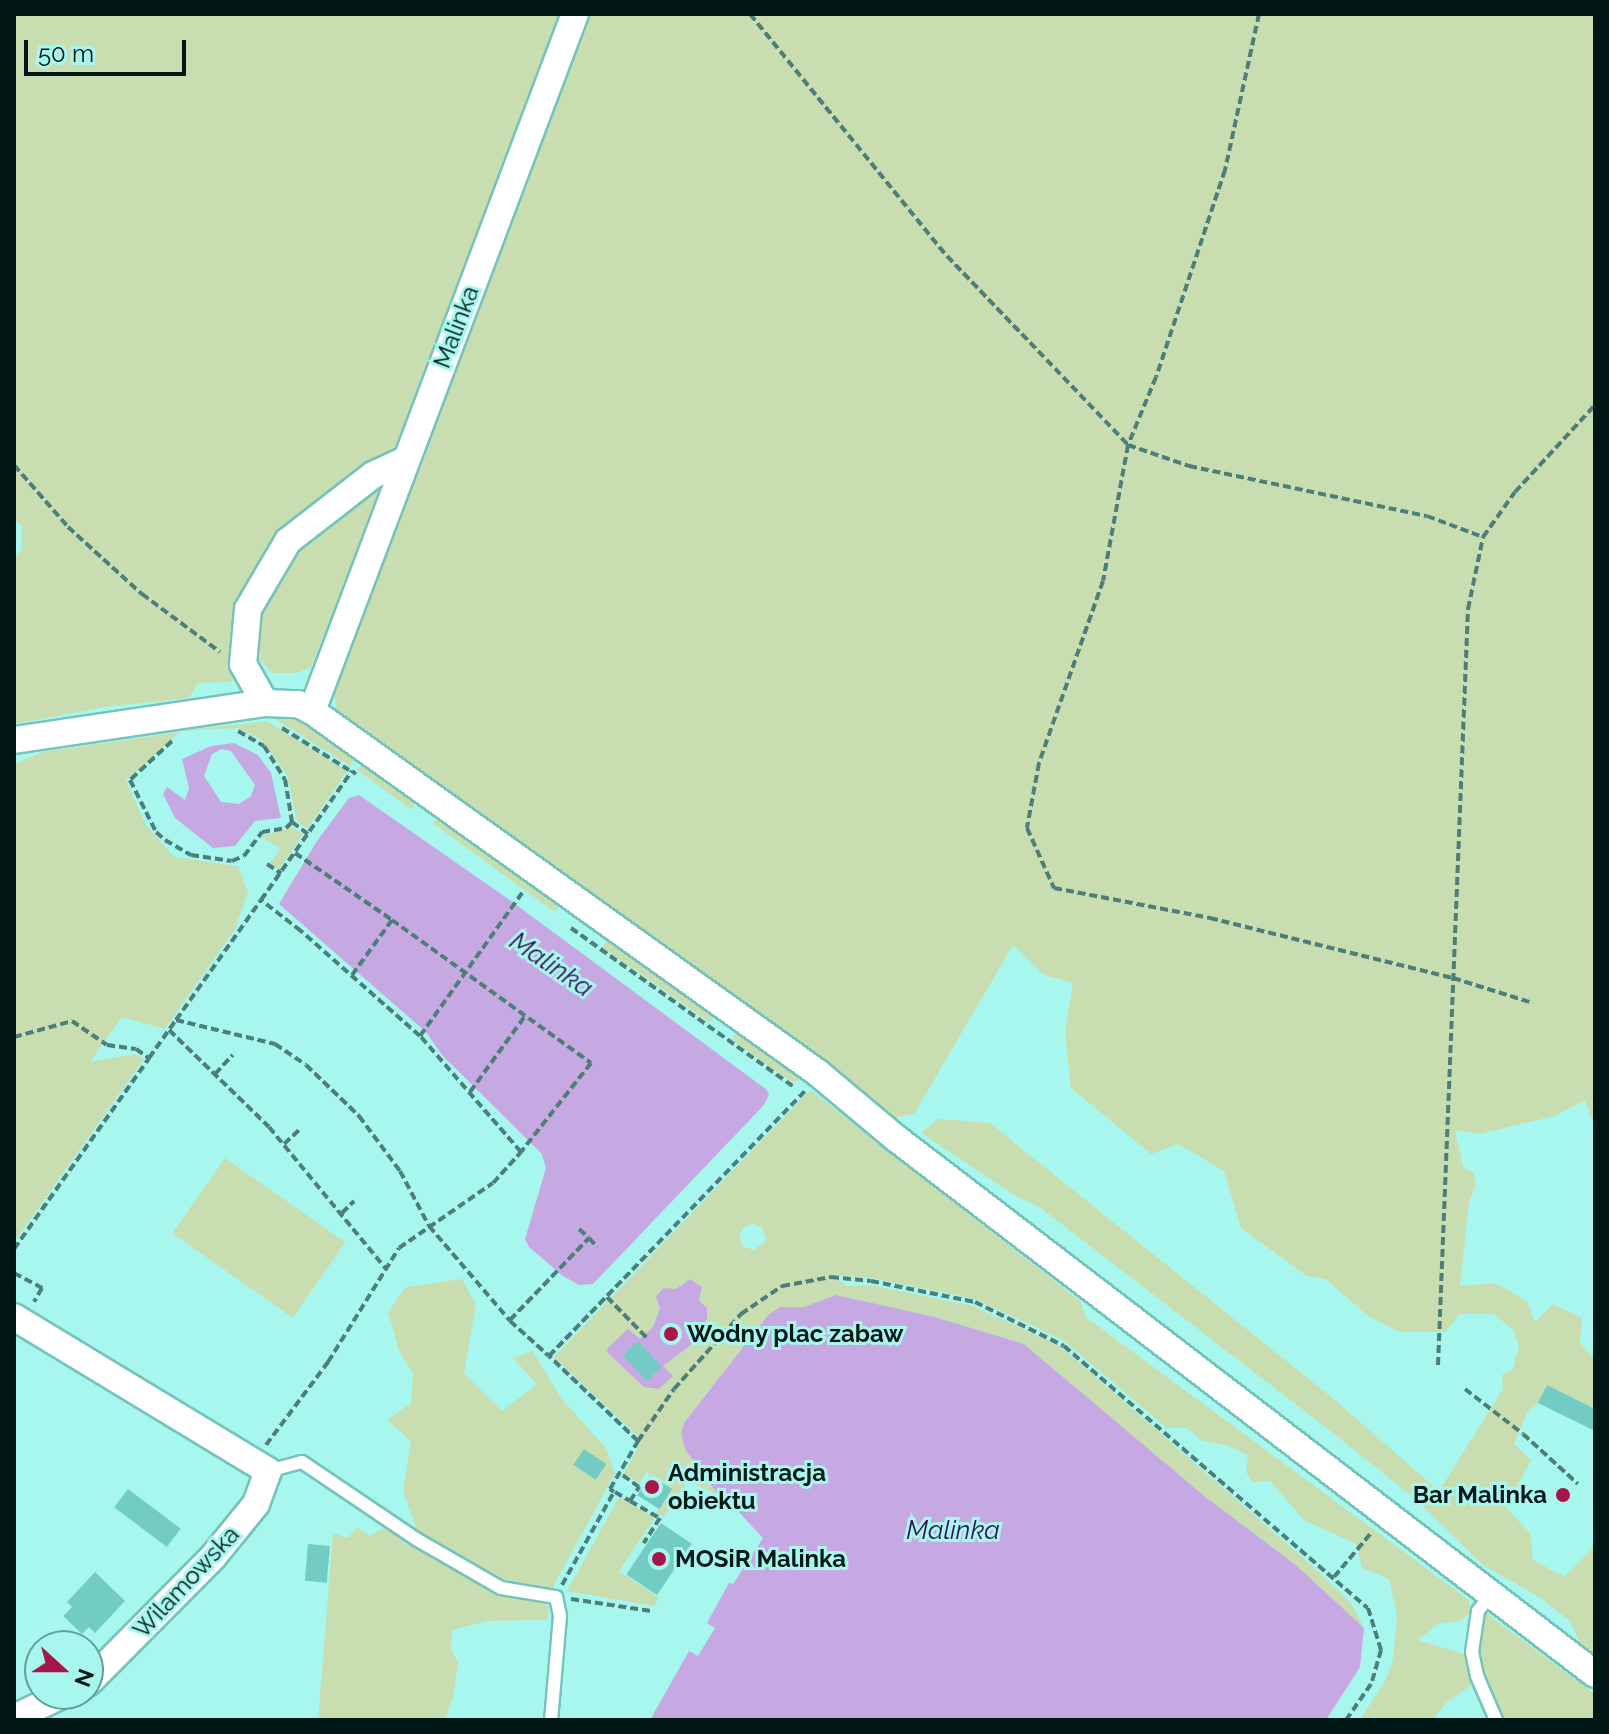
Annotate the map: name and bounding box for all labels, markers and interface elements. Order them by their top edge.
scale bar [28,24,190,74]
text: 50 m [38,39,94,68]
street label: Malinka [427,282,485,372]
water label: Malinka [504,926,598,1004]
place label: Wodny plac zabaw [687,1320,904,1348]
marker: Wodny plac zabaw [662,1325,680,1343]
place label: Administracja obiektu [668,1459,826,1515]
marker: Administracja obiektu [643,1478,661,1496]
place label: Bar Malinka [1412,1481,1547,1509]
marker: Bar Malinka [1554,1486,1572,1504]
water label: Malinka [906,1515,1000,1547]
street label: Wilamowska [127,1520,245,1644]
place label: MOSiR Malinka [675,1545,846,1573]
marker: MOSiR Malinka [650,1550,668,1568]
north arrow [24,1630,104,1710]
text: N [69,1665,100,1690]

